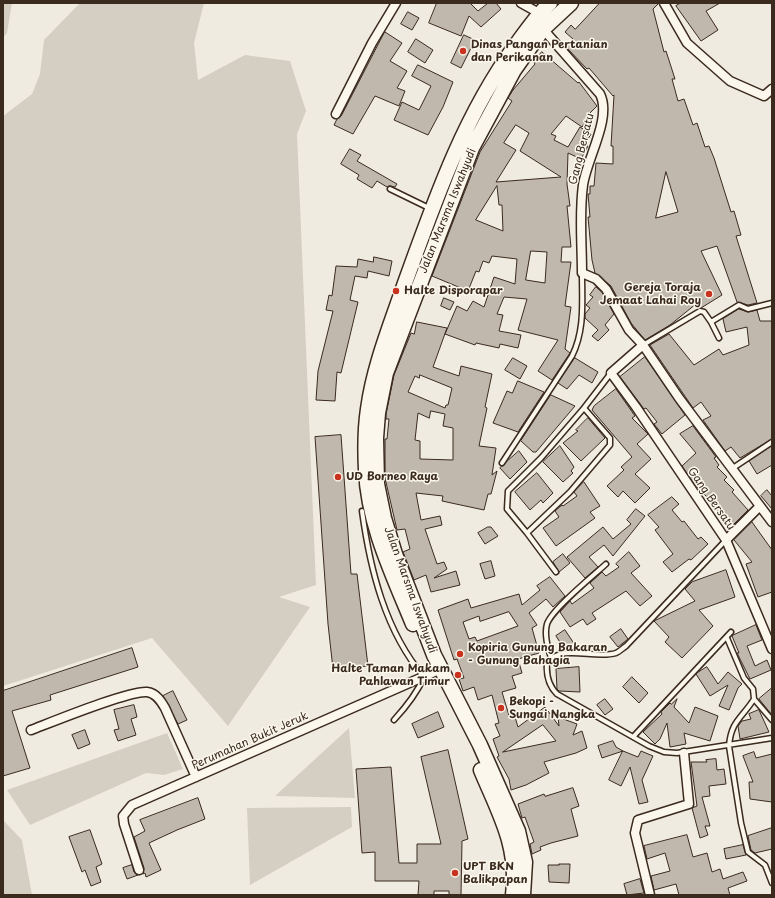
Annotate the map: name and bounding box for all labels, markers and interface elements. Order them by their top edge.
place label: Dinas Pangan Pertanian dan Perikanan [471,38,607,64]
marker: Dinas Pangan Pertanian dan Perikanan [458,46,468,56]
street label: Gang Bersatu [567,112,597,186]
street label: Jalan Marsma Iswahyudi [417,147,479,275]
place label: Gereja Toraja Jemaat Lahai Roy [600,281,701,307]
place label: Halte Disporapar [404,284,503,298]
marker: Halte Disporapar [391,286,401,296]
marker: Gereja Toraja Jemaat Lahai Roy [704,289,714,299]
street label: Gang Bersatu [685,465,737,533]
place label: UD Borneo Raya [346,470,438,484]
marker: UD Borneo Raya [333,472,343,482]
street label: Jalan Marsma Iswahyudi [381,525,439,655]
place label: Kopiria Gunung Bakaran - Gunung Bahagia [468,641,607,667]
marker: Kopiria Gunung Bakaran - Gunung Bahagia [455,649,465,659]
place label: Halte Taman Makam Pahlawan Timur [331,662,450,688]
marker: Halte Taman Makam Pahlawan Timur [453,670,463,680]
place label: Bekopi - Sungai Nangka [509,695,596,721]
marker: Bekopi - Sungai Nangka [496,703,506,713]
street label: Perumahan Bukit Jeruk [190,709,310,773]
place label: UPT BKN Balikpapan [463,860,527,886]
marker: UPT BKN Balikpapan [450,868,460,878]

